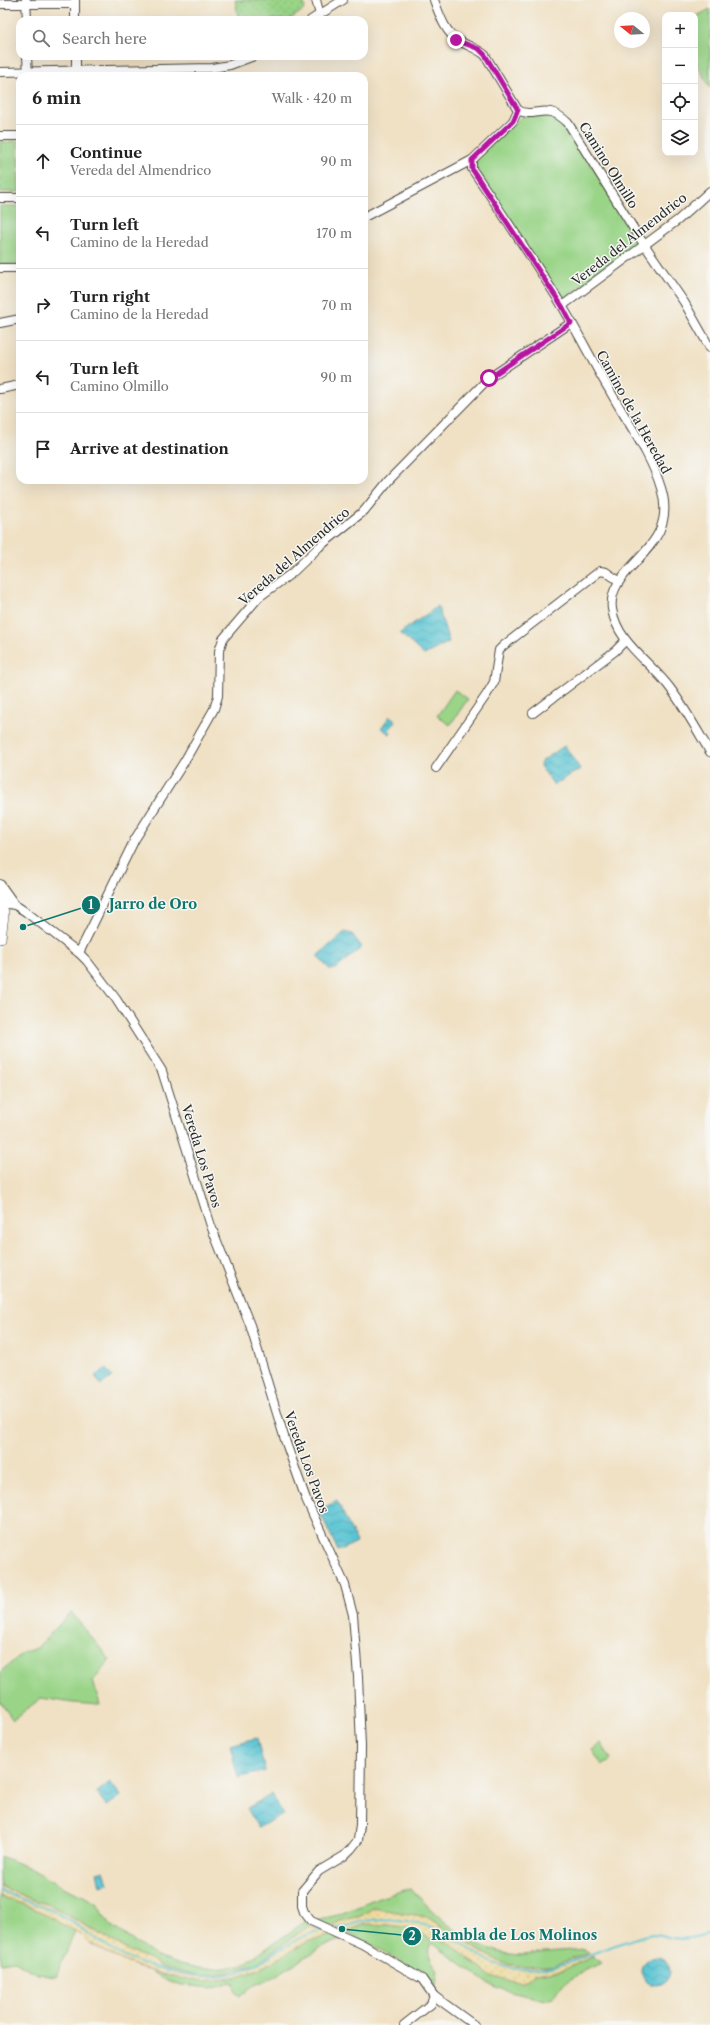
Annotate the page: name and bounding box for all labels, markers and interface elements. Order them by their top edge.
north arrow [614,12,650,48]
map controls [662,12,698,156]
button: + [662,12,698,48]
search box [16,16,368,60]
icon: search [30,27,52,49]
text: Search here [62,29,147,48]
route end [447,31,465,49]
button: − [662,48,698,84]
button: locate [662,84,698,120]
text: 6 min [32,88,81,108]
text: Walk · 420 m [272,90,352,106]
street label: Camino Olmillo [576,119,642,211]
button: layers [662,120,698,156]
text: Continue [70,143,142,162]
icon: ahead [32,150,54,172]
text: 90 m [321,153,352,169]
text: Vereda del Almendrico [70,162,211,178]
street label: Vereda del Almendrico [568,189,690,289]
text: Turn left [70,215,139,234]
icon: left [32,222,54,244]
text: 170 m [316,225,352,241]
text: Camino de la Heredad [70,234,209,250]
text: Turn right [70,287,150,306]
icon: right [32,294,54,316]
text: 70 m [322,297,352,313]
text: Camino de la Heredad [70,306,209,322]
street label: Camino de la Heredad [593,348,675,477]
text: Turn left [70,359,139,378]
icon: left [32,366,54,388]
text: 90 m [321,369,352,385]
route start [480,369,498,387]
text: Camino Olmillo [70,378,169,394]
icon: arrive [32,438,54,460]
text: Arrive at destination [70,439,229,458]
street label: Vereda del Almendrico [235,504,353,609]
callout: Jarro de Oro [81,892,205,918]
text: Jarro de Oro [106,895,197,913]
text: 1 [88,897,94,912]
street label: Vereda Los Pavos [178,1102,225,1210]
street label: Vereda Los Pavos [281,1408,333,1515]
callout: Rambla de Los Molinos [402,1923,605,1949]
text: Rambla de Los Molinos [431,1926,597,1944]
text: 2 [408,1928,416,1943]

